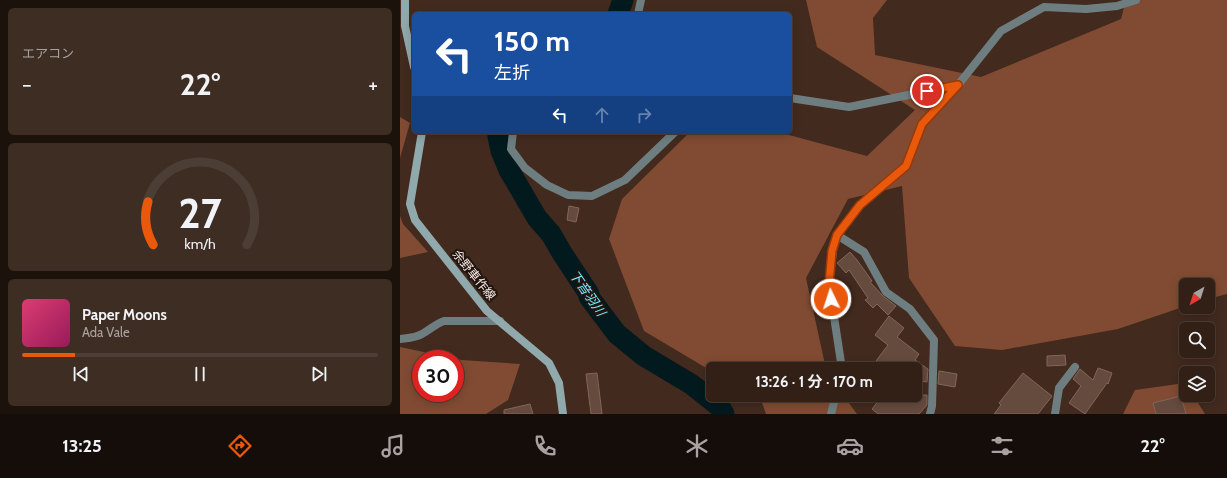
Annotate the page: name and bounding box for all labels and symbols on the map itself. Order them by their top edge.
pin [910,74,944,108]
street label: 余野車作線 [450,247,499,303]
water label: 下音羽川 [567,267,611,321]
position arrow [810,278,852,320]
north arrow [1179,278,1215,314]
speed limit sign: 30 [412,350,464,402]

